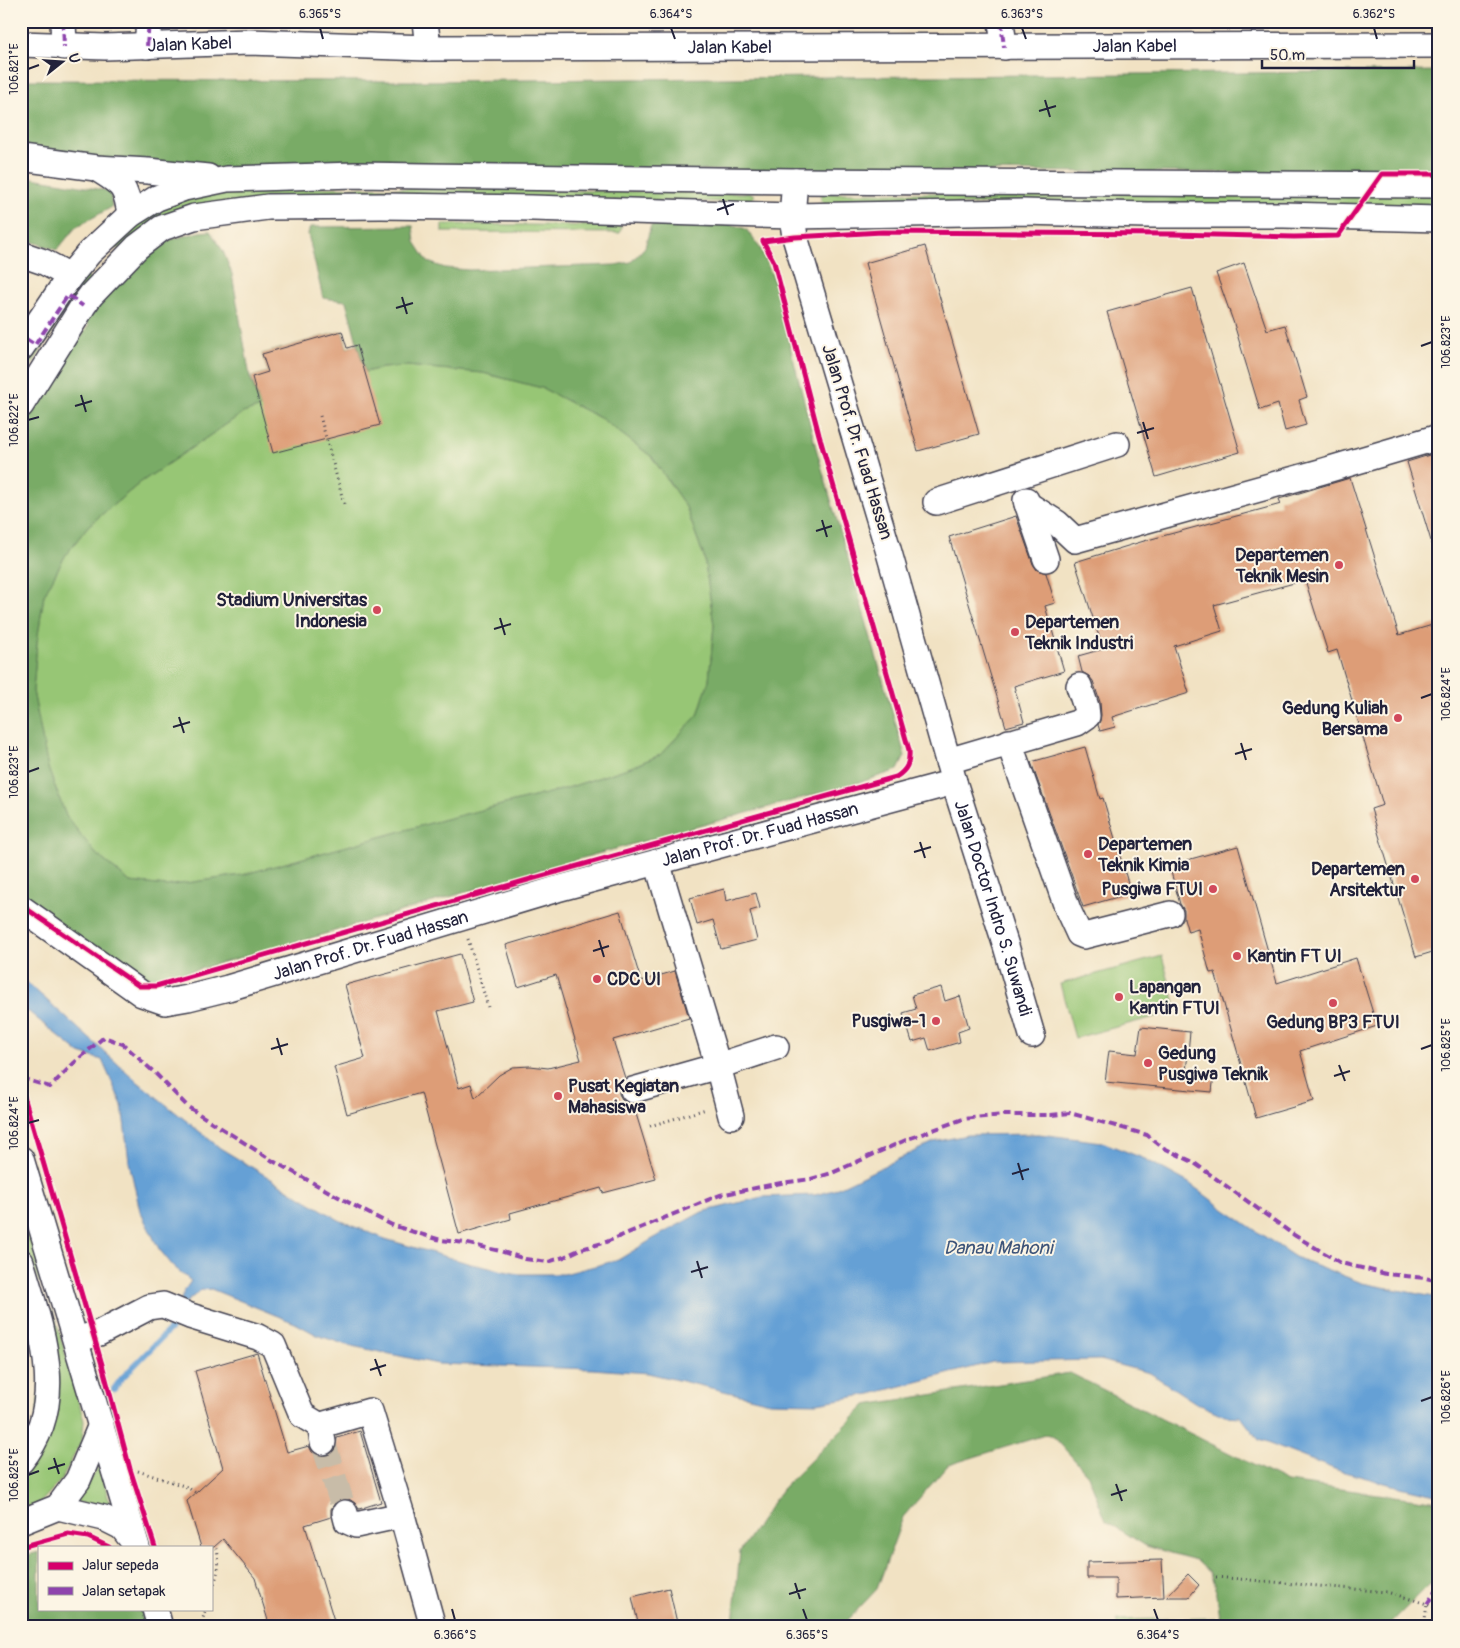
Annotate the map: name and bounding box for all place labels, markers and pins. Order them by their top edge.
place label: Departemen Teknik Mesin [1235,544,1329,588]
marker: Departemen Teknik Mesin [1333,559,1345,571]
place label: Stadium Universitas Indonesia [216,589,368,633]
marker: Stadium Universitas Indonesia [371,604,383,616]
place label: Departemen Teknik Industri [1024,611,1133,655]
marker: Departemen Teknik Industri [1009,626,1021,638]
place label: Gedung Kuliah Bersama [1282,697,1389,741]
marker: Gedung Kuliah Bersama [1392,712,1404,724]
place label: Departemen Teknik Kimia [1097,833,1192,877]
marker: Departemen Teknik Kimia [1082,848,1094,860]
place label: Departemen Arsitektur [1311,858,1406,902]
marker: Departemen Arsitektur [1409,873,1421,885]
place label: Pusgiwa FTUI [1101,878,1203,901]
marker: Pusgiwa FTUI [1207,883,1219,895]
place label: Kantin FT UI [1247,945,1342,968]
marker: Kantin FT UI [1231,950,1243,962]
place label: CDC UI [607,968,661,991]
marker: CDC UI [591,973,603,985]
place label: Lapangan Kantin FTUI [1129,976,1220,1020]
marker: Lapangan Kantin FTUI [1113,991,1125,1003]
marker: Gedung BP3 FTUI [1327,997,1339,1009]
place label: Pusgiwa-1 [851,1010,926,1033]
place label: Gedung BP3 FTUI [1266,1011,1400,1034]
marker: Pusgiwa-1 [930,1015,942,1027]
place label: Gedung Pusgiwa Teknik [1158,1042,1268,1086]
marker: Gedung Pusgiwa Teknik [1142,1057,1154,1069]
place label: Pusat Kegiatan Mahasiswa [568,1075,679,1119]
marker: Pusat Kegiatan Mahasiswa [552,1090,564,1102]

